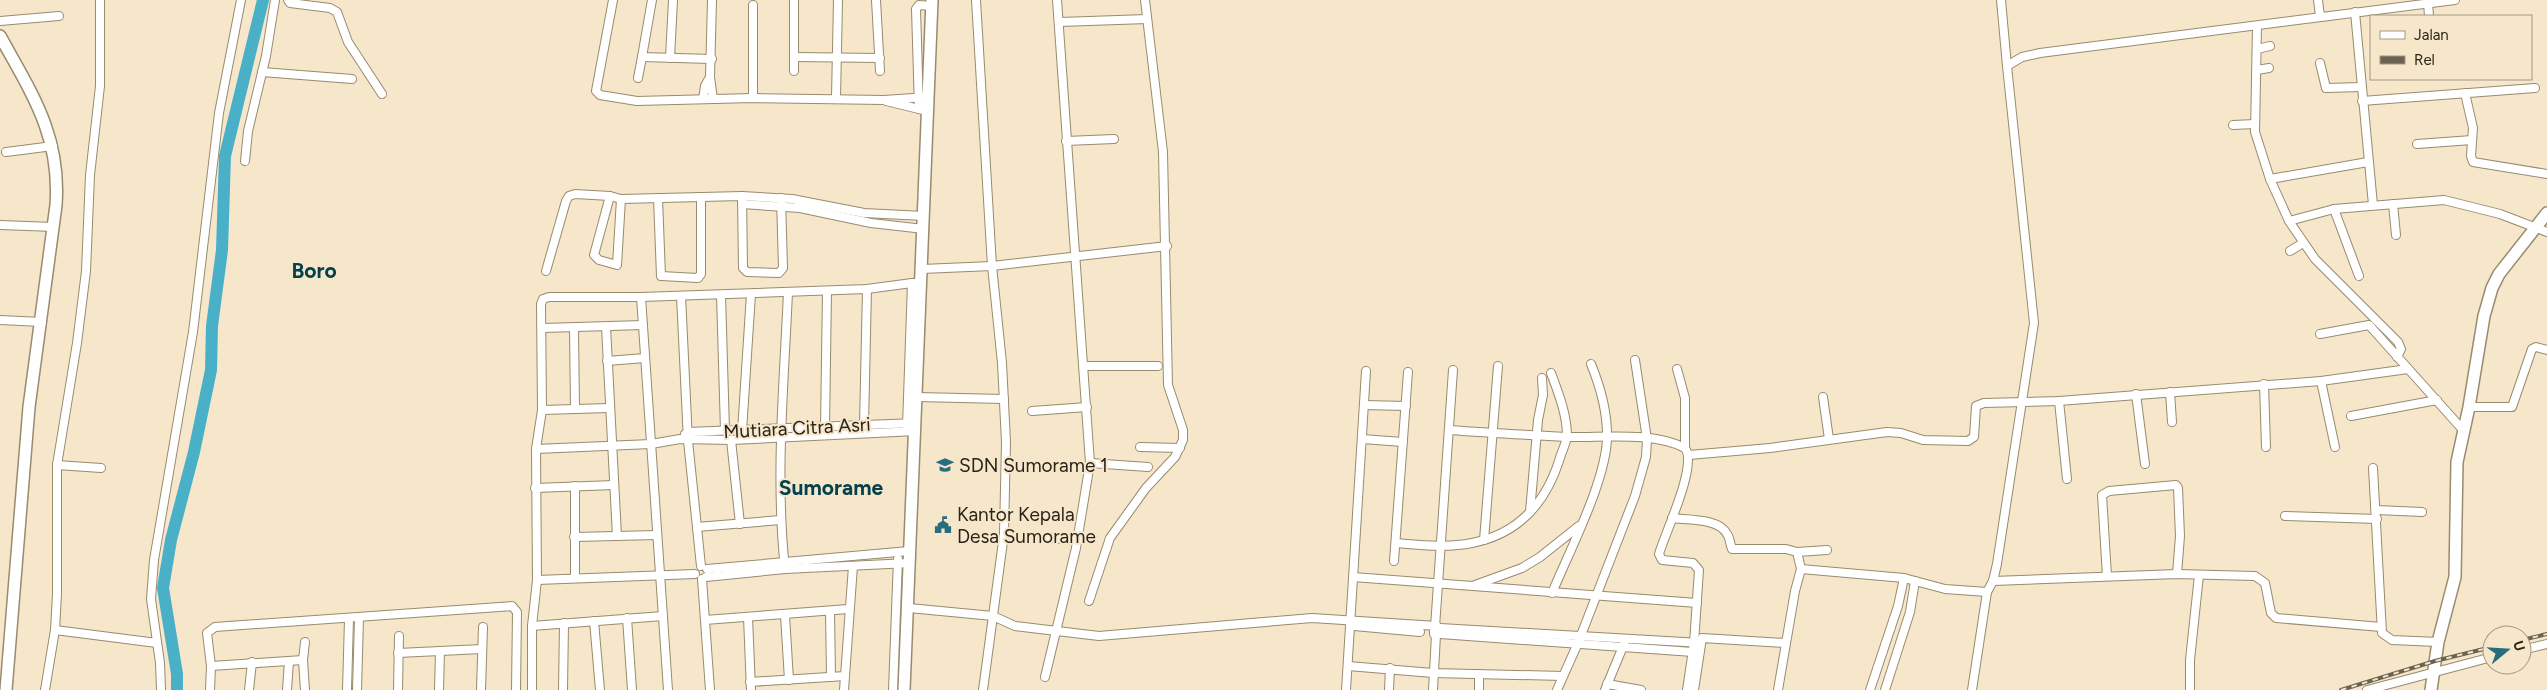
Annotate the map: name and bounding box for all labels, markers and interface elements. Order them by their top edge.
legend [2370,15,2532,80]
text: Jalan [2414,26,2449,44]
text: Rel [2414,51,2435,69]
district label: Boro [291,258,337,283]
street label: Mutiara Citra Asri [723,413,871,443]
place label: SDN Sumorame 1 [959,454,1108,477]
school or university icon: SDN Sumorame 1 [935,455,955,475]
district label: Sumorame [779,475,884,500]
place label: Kantor Kepala Desa Sumorame [957,503,1096,548]
public building icon: Kantor Kepala Desa Sumorame [933,515,953,535]
north arrow [2482,625,2532,675]
text: U [2509,639,2528,653]

